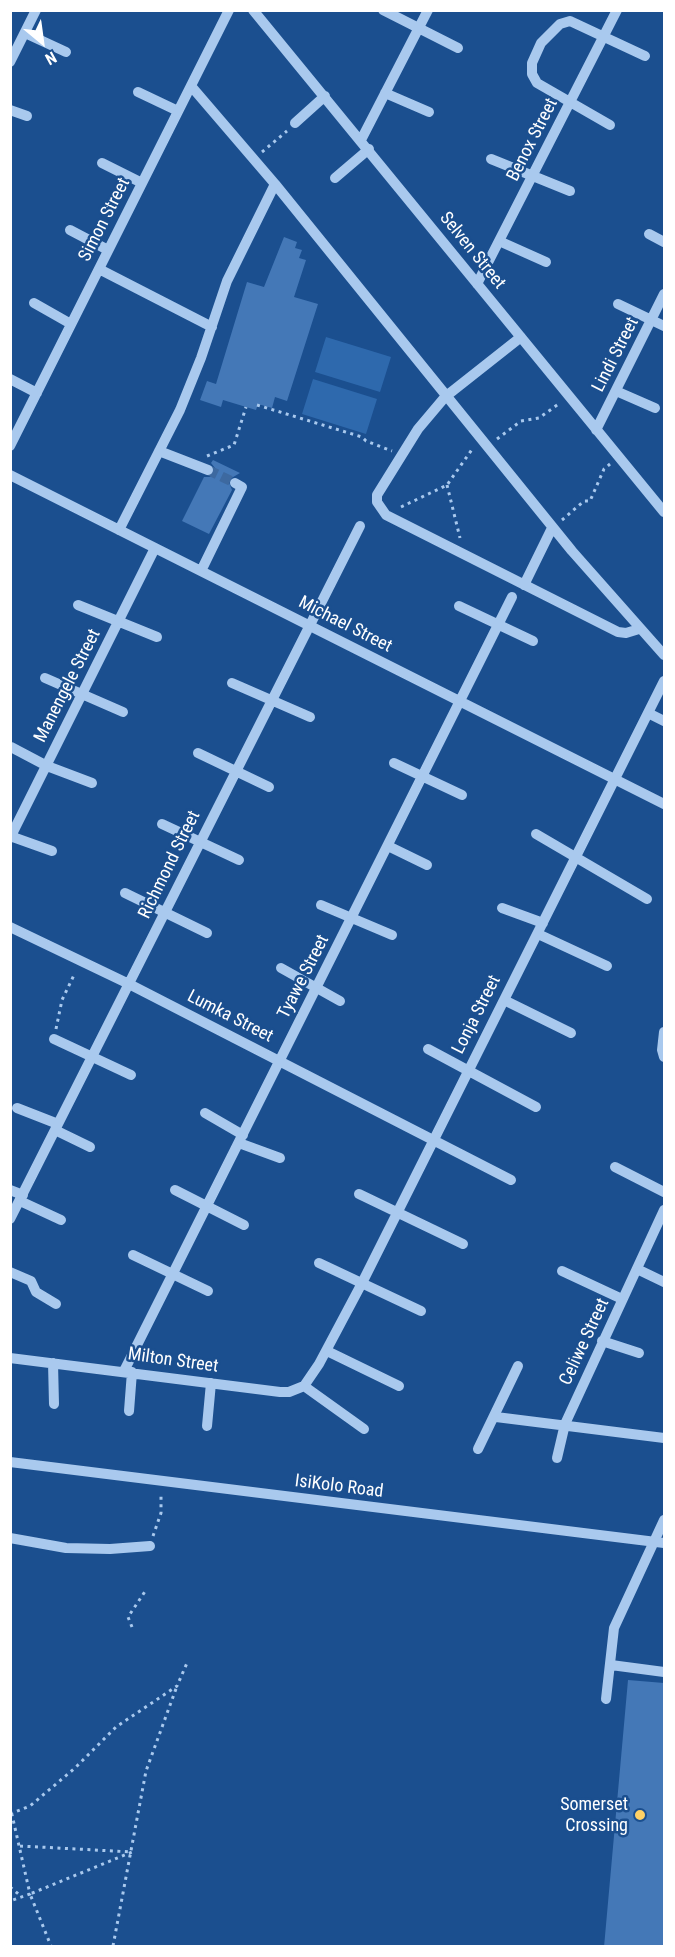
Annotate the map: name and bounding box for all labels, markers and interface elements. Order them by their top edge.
north arrow [12,12,72,72]
text: N [42,47,60,69]
street label: Benox Street [503,95,563,185]
street label: Simon Street [75,175,135,265]
street label: Selven Street [434,208,510,294]
street label: Lindi Street [588,314,644,396]
street label: Michael Street [295,592,395,658]
street label: Manengele Street [30,626,106,746]
street label: Richmond Street [135,808,205,922]
street label: Tyawe Street [274,931,334,1023]
street label: Lonja Street [448,972,506,1058]
street label: Lumka Street [183,986,277,1048]
street label: Celiwe Street [555,1295,615,1389]
street label: Milton Street [126,1344,220,1378]
street label: IsiKolo Road [294,1471,384,1503]
place label: Somerset Crossing [560,1794,628,1836]
marker: Somerset Crossing [633,1808,647,1822]

